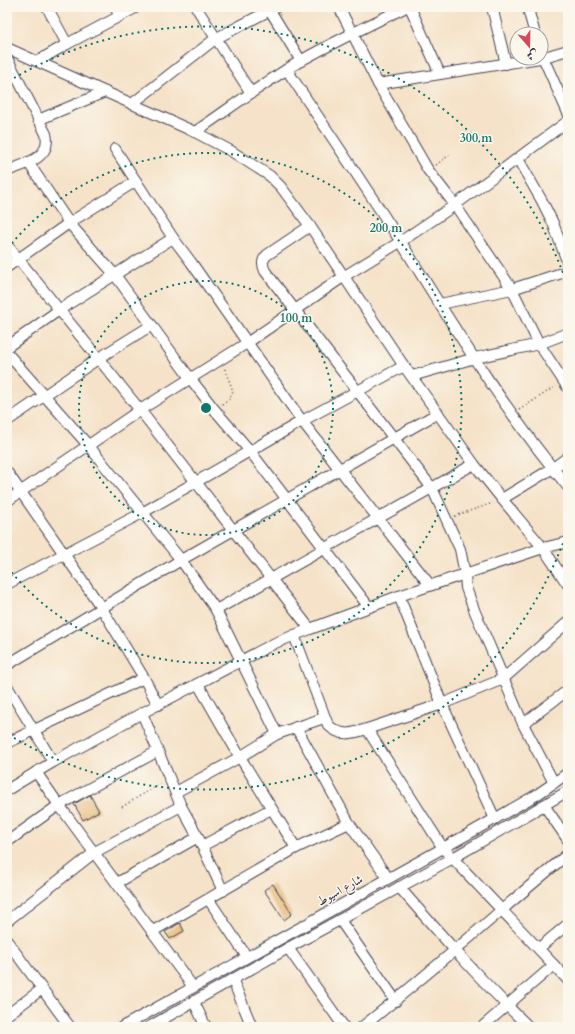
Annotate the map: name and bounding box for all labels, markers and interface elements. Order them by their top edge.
north arrow [509,26,549,66]
text: ش [524,46,540,64]
text: 300 m [460,130,493,146]
text: 200 m [370,220,403,236]
text: 100 m [280,310,313,326]
centre of rings [199,401,213,415]
street label: شارع اسيوط [314,871,367,912]

